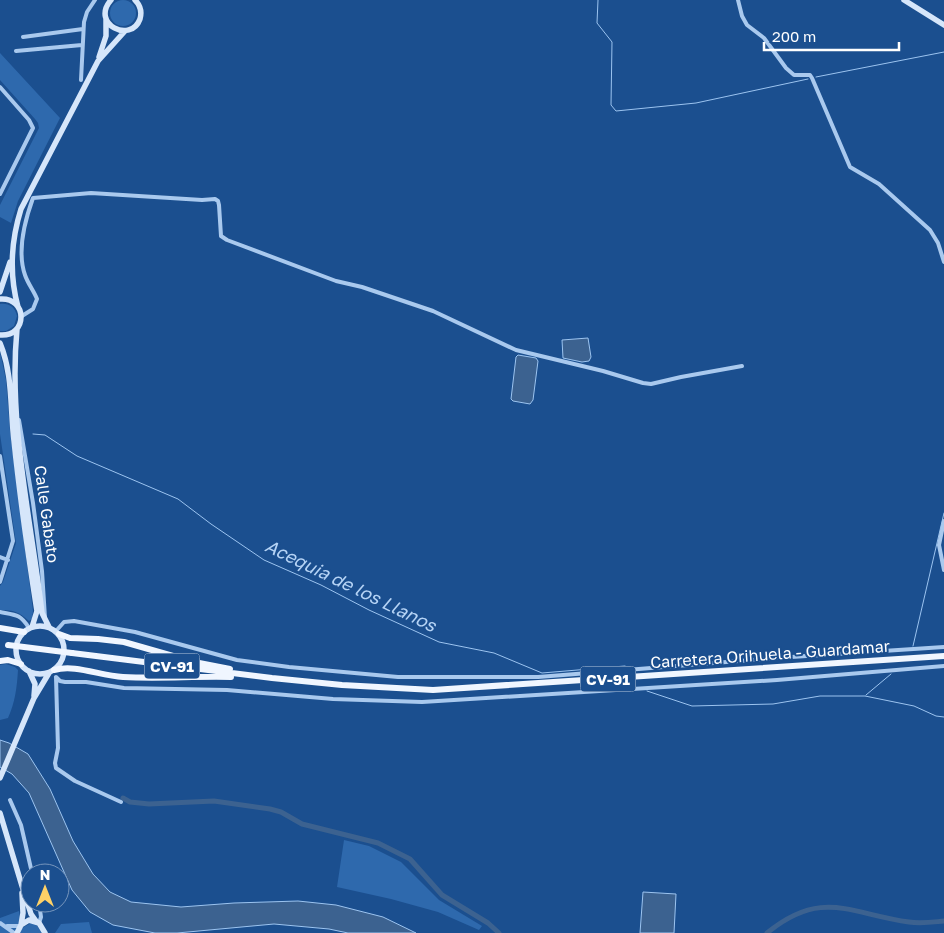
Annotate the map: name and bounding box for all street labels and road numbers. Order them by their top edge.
street label: Calle Gabato [30,464,64,564]
street label: Carretera Orihuela - Guardamar [650,636,890,672]
road number: CV-91 [144,654,200,678]
road number: CV-91 [580,666,636,692]

